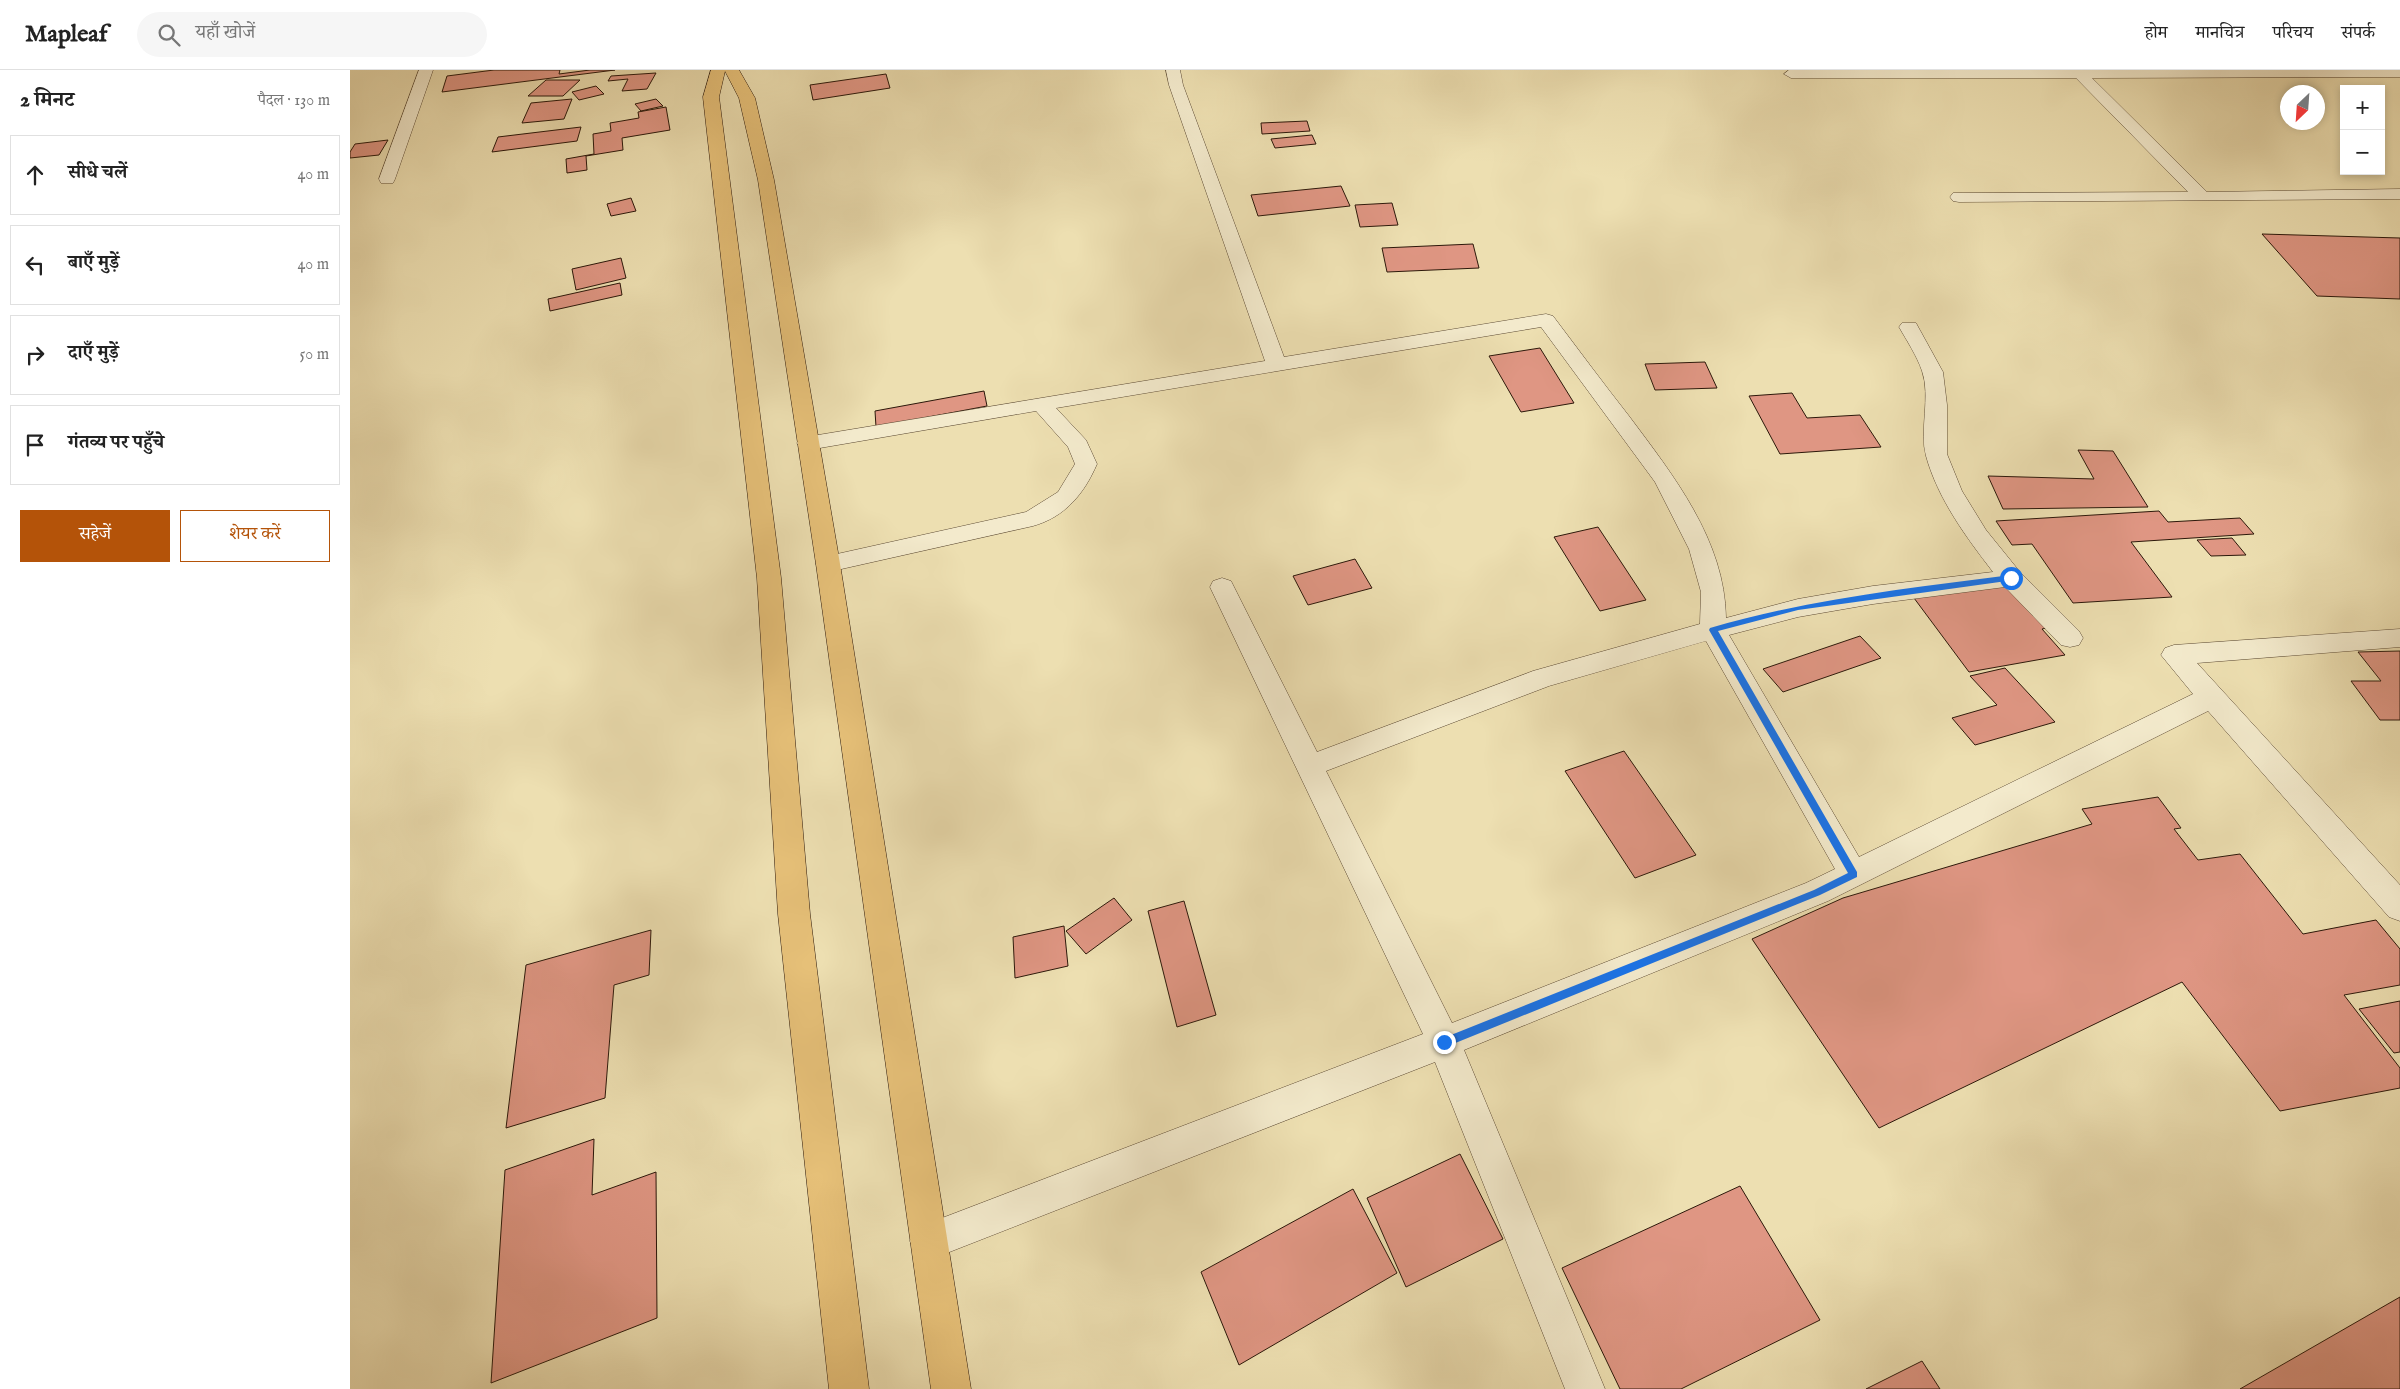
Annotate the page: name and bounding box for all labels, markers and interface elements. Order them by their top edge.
search box [137,12,487,57]
text: Mapleaf [25,19,107,50]
icon: search [155,21,183,49]
text: यहाँ खोजें [195,21,255,45]
text: होम [2145,22,2168,45]
text: मानचित्र [2196,22,2244,45]
text: परिचय [2272,22,2313,45]
text: संपर्क [2341,22,2375,45]
north arrow [2280,85,2325,130]
map controls [2340,85,2385,175]
button: + [2340,85,2385,130]
text: 2 मिनट [20,87,74,114]
text: पैदल · 130 m [258,91,330,111]
button: − [2340,130,2385,175]
icon: ahead [21,161,49,189]
text: सीधे चलें [68,161,127,185]
text: 40 m [297,165,329,185]
icon: left [21,251,49,279]
text: बाएँ मुड़ें [68,251,119,275]
text: 40 m [297,255,329,275]
icon: right [21,341,49,369]
text: दाएँ मुड़ें [68,341,119,365]
text: 50 m [300,345,329,365]
icon: arrive [21,431,49,459]
text: गंतव्य पर पहुँचे [68,431,164,455]
button: सहेजें [20,510,170,562]
button: शेयर करें [180,510,330,562]
route start [2000,567,2023,590]
route end [1433,1031,1456,1054]

